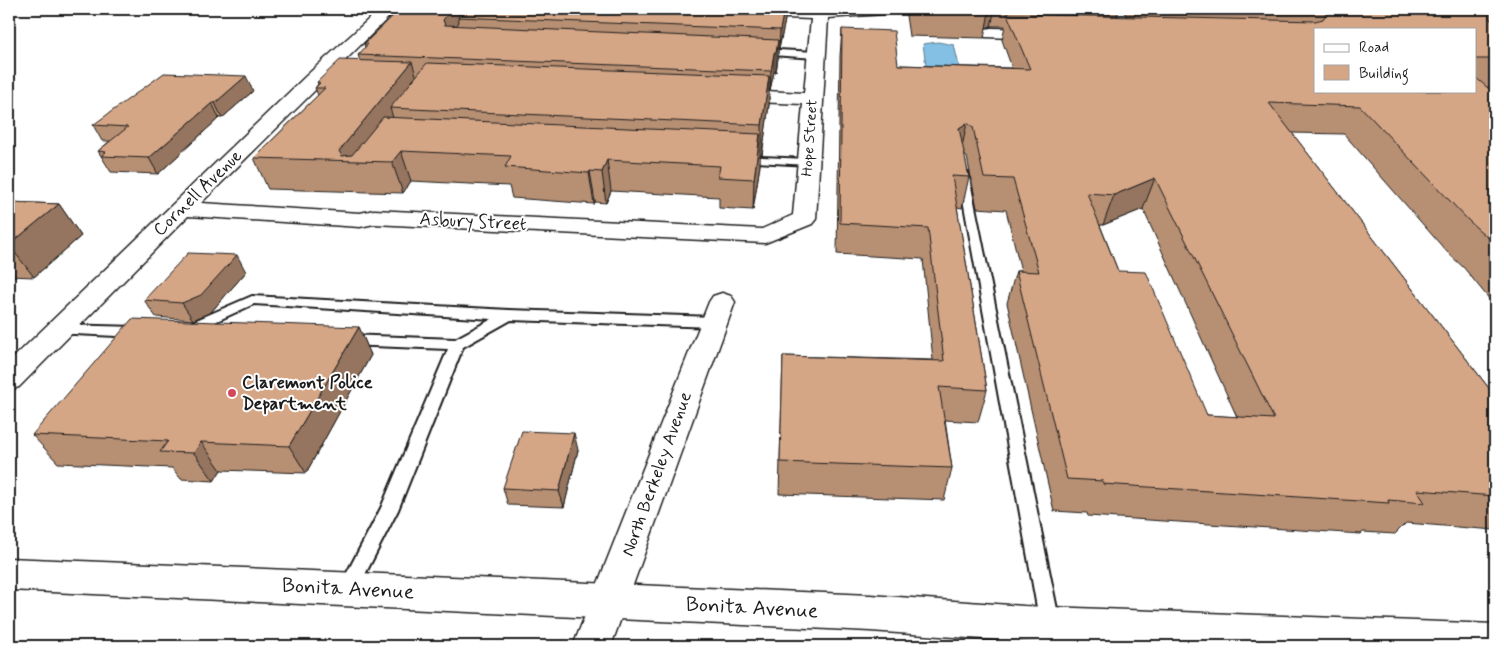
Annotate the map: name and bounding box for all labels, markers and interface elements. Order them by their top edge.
legend [1314,28,1476,92]
text: Road [1359,38,1389,58]
text: Building [1359,64,1409,85]
street label: Hope Street [797,99,823,177]
street label: Cornell Avenue [148,144,248,242]
street label: Asbury Street [419,207,527,237]
place label: Claremont Police Department [242,371,373,416]
marker: Claremont Police Department [226,387,238,399]
street label: North Berkeley Avenue [616,388,698,560]
street label: Bonita Avenue [281,572,415,606]
street label: Bonita Avenue [685,591,819,625]

